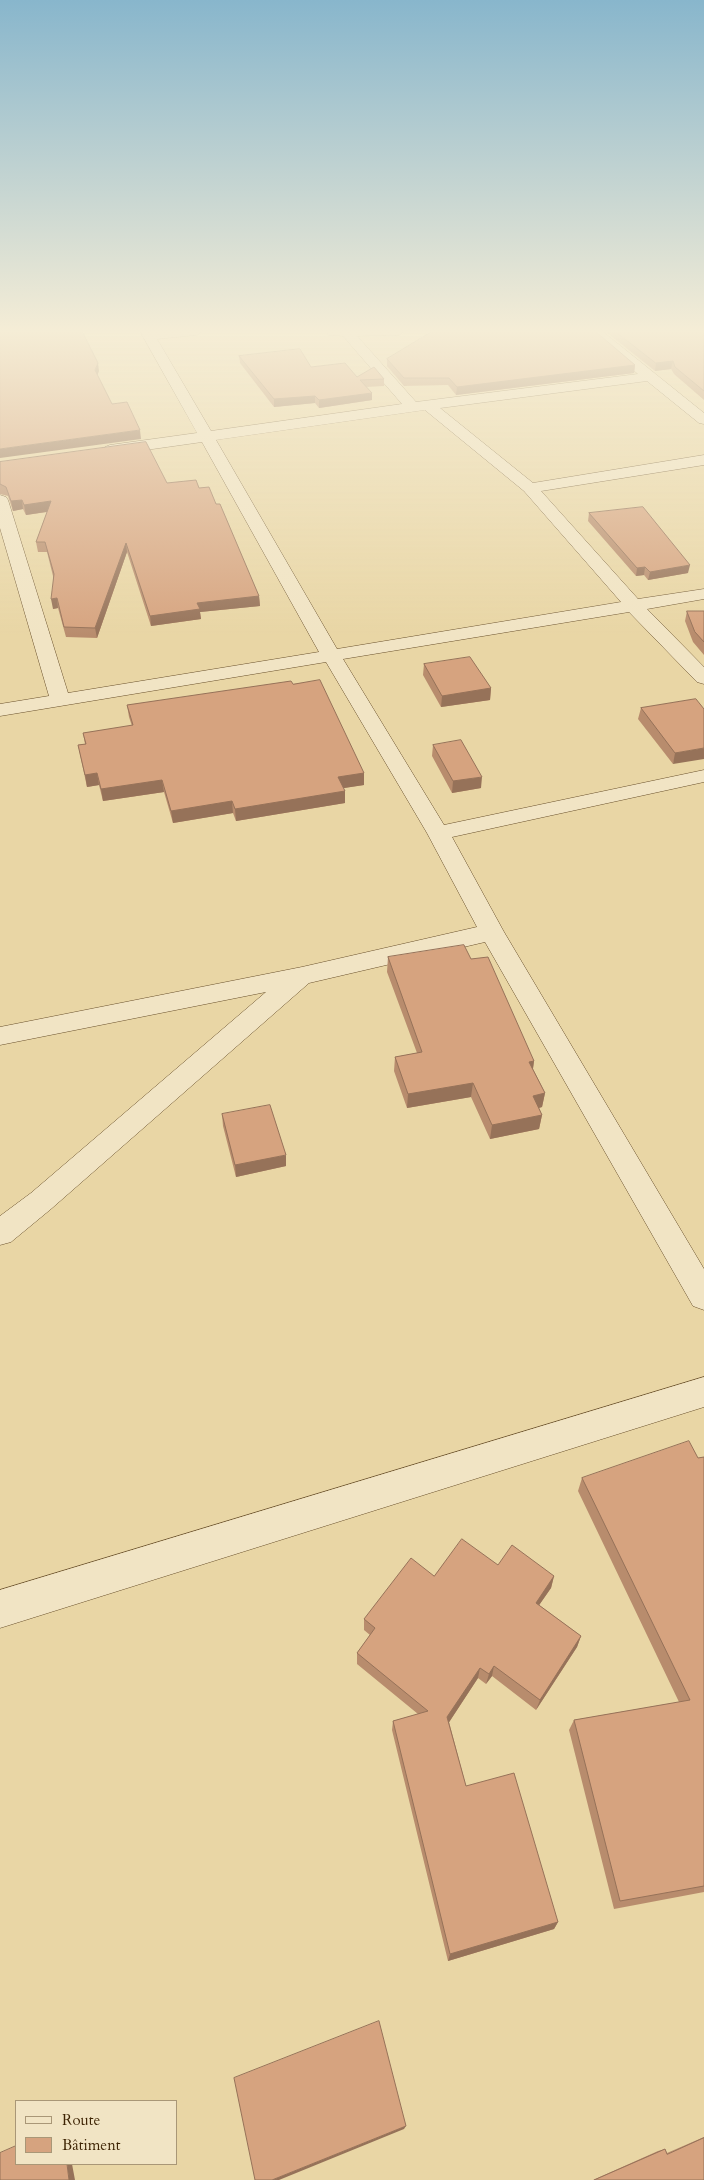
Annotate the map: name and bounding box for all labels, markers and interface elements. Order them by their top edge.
legend [15,2100,178,2165]
text: Route [62,2110,100,2130]
text: Bâtiment [62,2135,120,2155]

